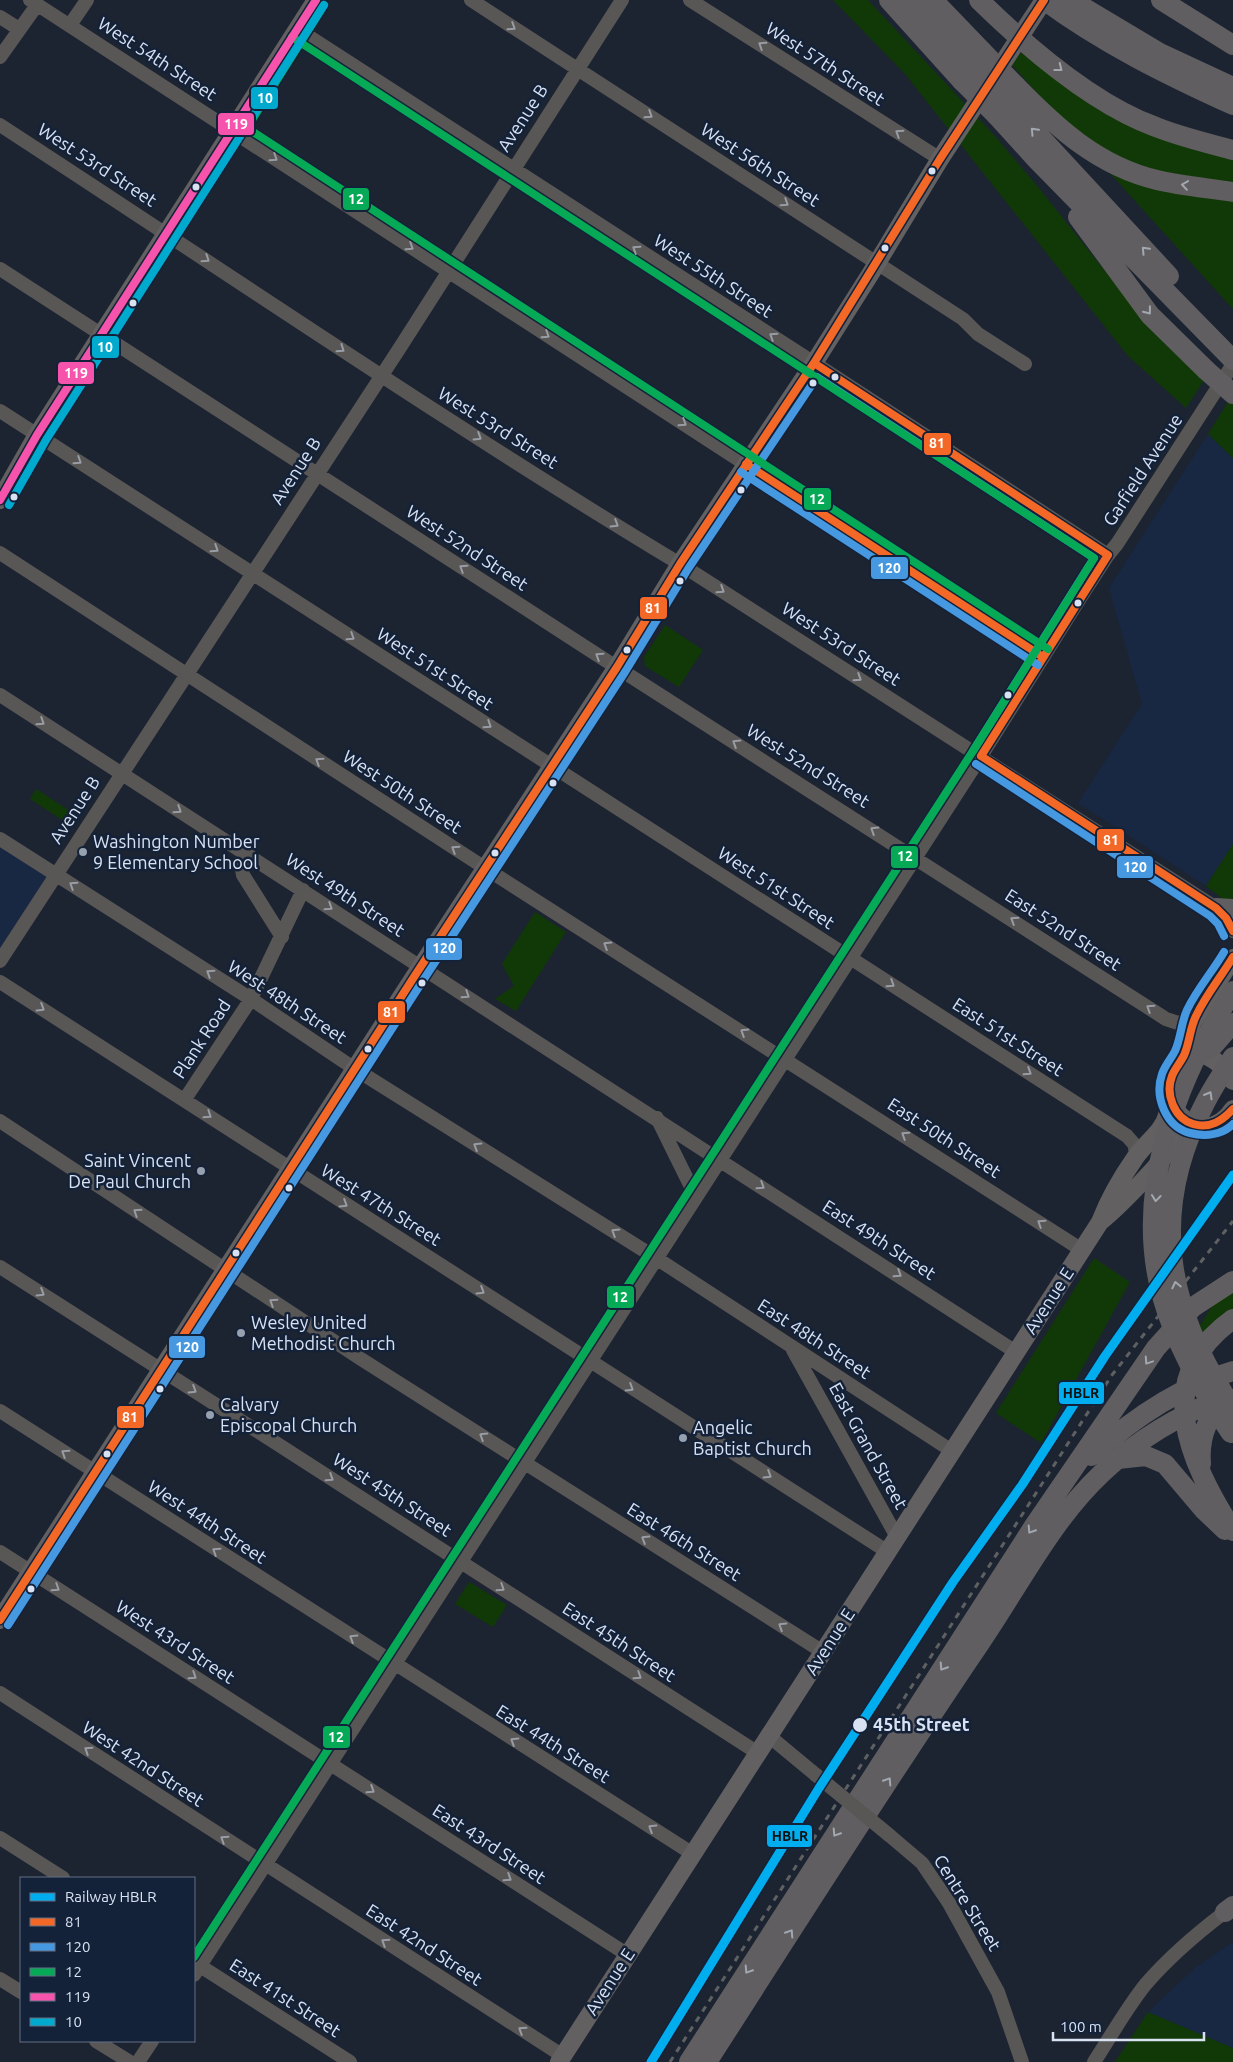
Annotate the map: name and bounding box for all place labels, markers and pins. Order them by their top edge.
unlabelled marker [927,166,937,176]
unlabelled marker [191,182,201,192]
unlabelled marker [880,243,890,253]
unlabelled marker [128,298,138,308]
unlabelled marker [830,372,840,382]
unlabelled marker [808,378,818,388]
unlabelled marker [736,485,746,495]
unlabelled marker [9,492,19,502]
unlabelled marker [675,576,685,586]
unlabelled marker [1073,598,1083,608]
unlabelled marker [622,645,632,655]
unlabelled marker [1003,690,1013,700]
unlabelled marker [548,778,558,788]
place label: Washington Number 9 Elementary School [93,831,260,872]
marker: Washington Number 9 Elementary School [77,846,89,858]
unlabelled marker [490,848,500,858]
unlabelled marker [417,978,427,988]
unlabelled marker [363,1044,373,1054]
place label: Saint Vincent De Paul Church [68,1150,191,1191]
marker: Saint Vincent De Paul Church [195,1165,207,1177]
unlabelled marker [284,1183,294,1193]
unlabelled marker [231,1248,241,1258]
place label: Wesley United Methodist Church [251,1312,395,1353]
marker: Wesley United Methodist Church [235,1327,247,1339]
unlabelled marker [155,1384,165,1394]
place label: Calvary Episcopal Church [220,1394,357,1435]
marker: Calvary Episcopal Church [204,1409,216,1421]
place label: Angelic Baptist Church [693,1417,812,1458]
marker: Angelic Baptist Church [677,1432,689,1444]
unlabelled marker [102,1449,112,1459]
unlabelled marker [26,1584,36,1594]
place label: 45th Street [873,1714,970,1734]
marker: 45th Street [851,1716,869,1734]

